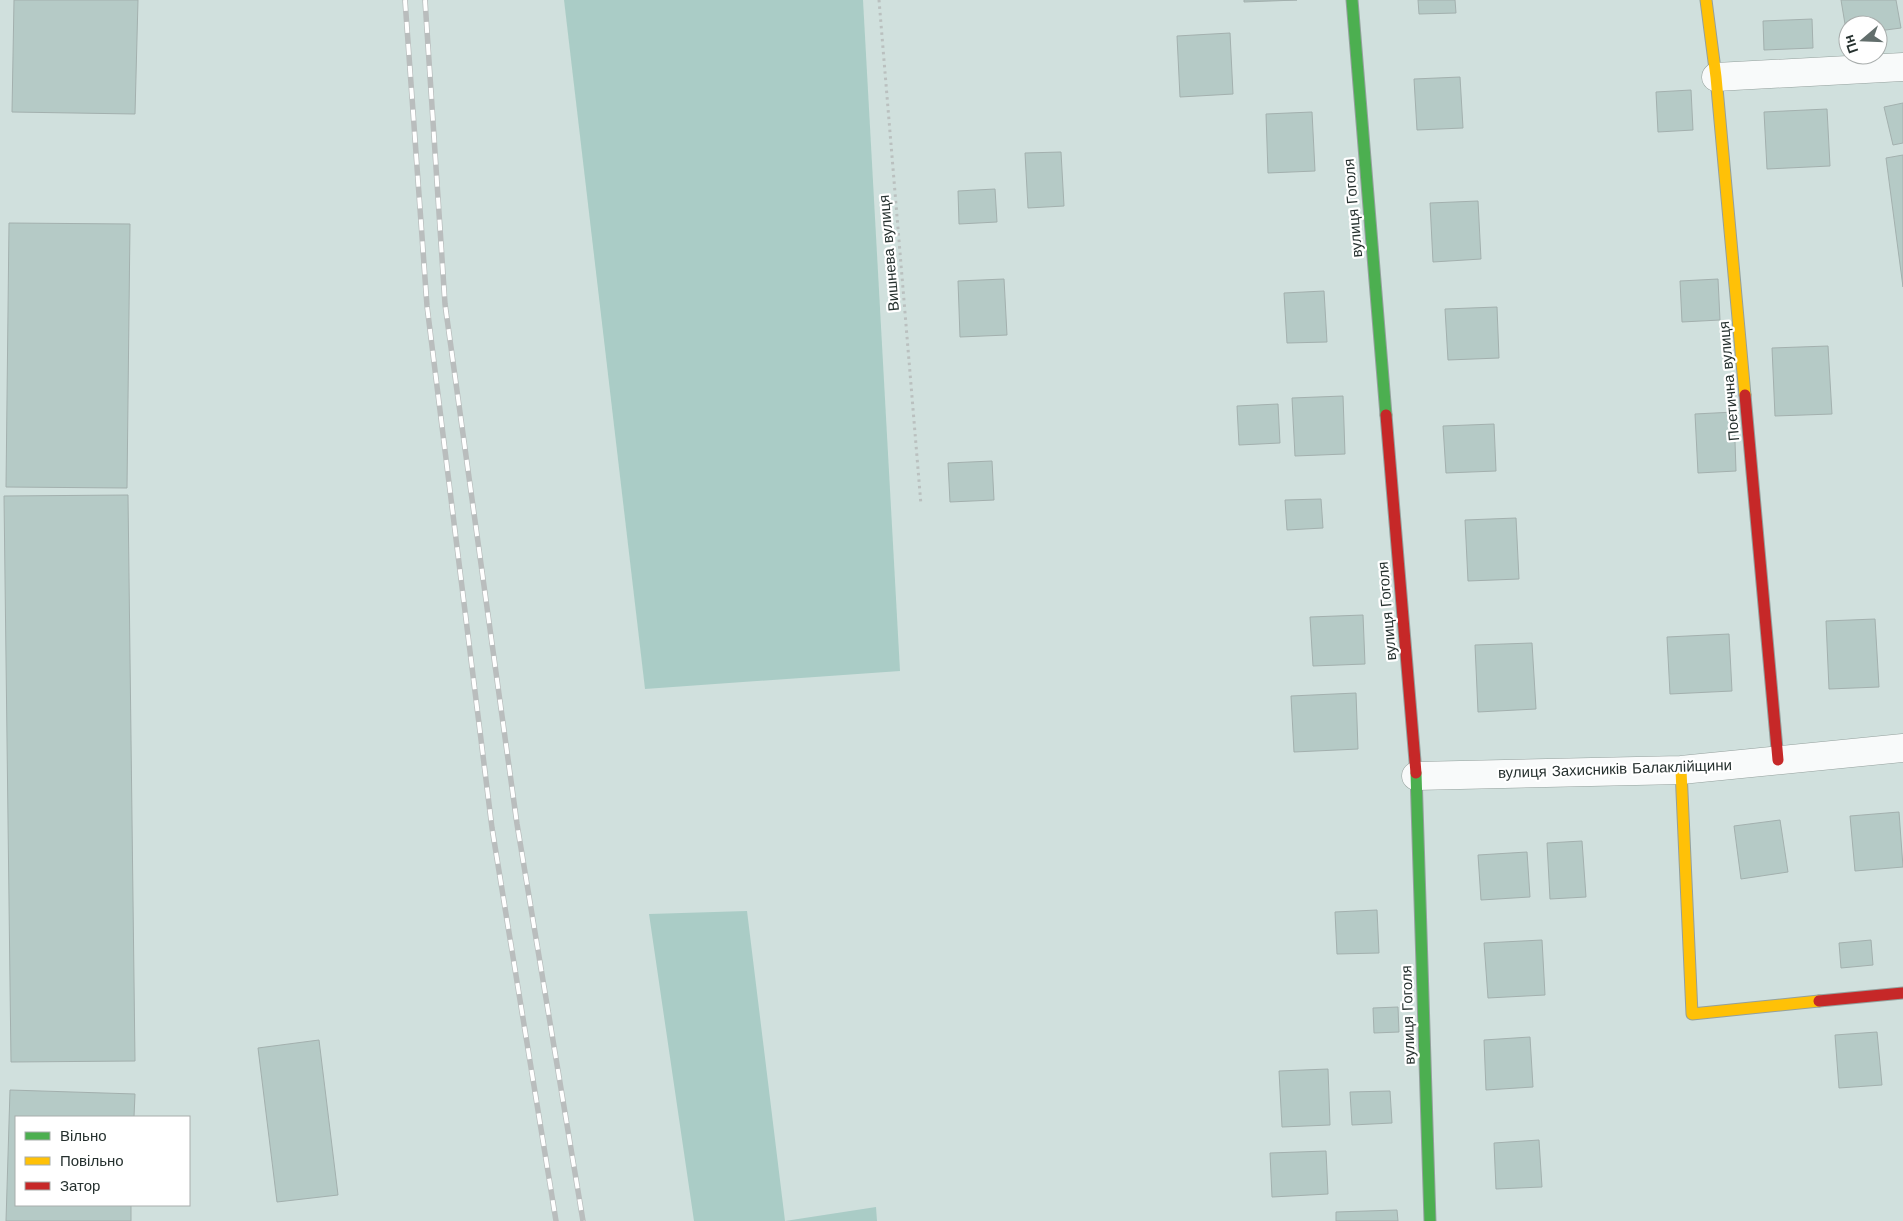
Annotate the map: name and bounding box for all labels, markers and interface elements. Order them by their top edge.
north arrow [1838,15,1888,65]
text: Пн [1840,33,1861,56]
street label: вулиця Гоголя [1340,158,1366,258]
street label: Вишнева вулиця [875,194,903,312]
street label: Поетична вулиця [1715,320,1743,442]
street label: вулиця Гоголя [1374,561,1400,661]
street label: вулиця Захисників Балаклійщини [1498,756,1732,782]
street label: вулиця Гоголя [1397,965,1419,1065]
legend [15,1116,190,1206]
text: Вільно [60,1127,107,1145]
text: Повільно [60,1152,124,1170]
text: Затор [60,1177,100,1195]

